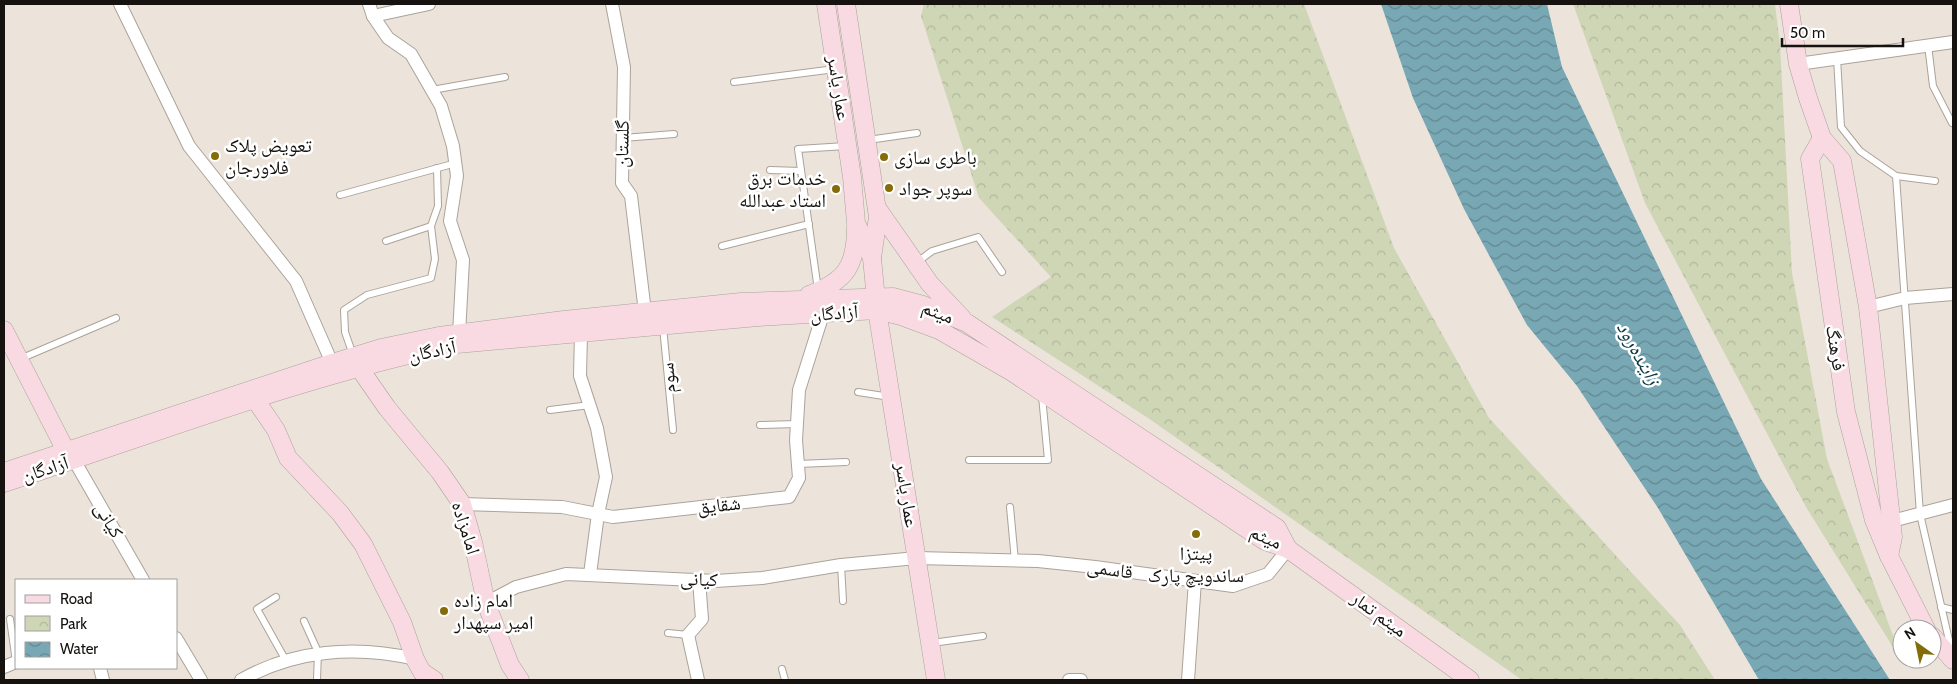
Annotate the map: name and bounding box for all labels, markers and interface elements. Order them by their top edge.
scale bar [1782,15,1903,47]
text: 50 m [1790,24,1825,42]
street label: عمار یاسر [822,53,856,122]
street label: گلستان [610,120,634,168]
place label: تعویض پلاک فلاورجان [225,134,312,179]
place label: باطری سازی [894,146,977,169]
marker: تعویض پلاک فلاورجان [209,150,221,162]
marker: باطری سازی [878,151,890,163]
place label: خدمات برق استاد عبدالله [739,167,826,212]
place label: سوپر جواد [899,177,972,200]
marker: سوپر جواد [883,182,895,194]
marker: خدمات برق استاد عبدالله [830,183,842,195]
street label: میثم [918,295,957,330]
street label: آزادگان [809,300,860,326]
water label: زاینده‌رود [1612,317,1667,390]
street label: فرهنگ [1821,324,1851,372]
street label: آزادگان [406,335,459,367]
street label: سوم [655,362,683,394]
street label: آزادگان [19,450,73,487]
street label: عمار یاسر [890,460,924,529]
street label: شقایق [696,491,742,519]
street label: کیانی [90,498,128,542]
street label: امامزاده [447,499,485,557]
street label: میثم [1246,520,1285,555]
marker: پیتزا ساندویچ پارک [1190,528,1202,540]
place label: پیتزا ساندویچ پارک [1148,542,1244,588]
street label: قاسمی [1086,554,1134,584]
street label: کیانی [680,567,718,591]
legend [15,579,178,669]
street label: میثم تمار [1345,586,1411,643]
place label: امام زاده امیر سپهدار [453,589,533,634]
text: Road [60,590,93,608]
marker: امام زاده امیر سپهدار [438,605,450,617]
text: Park [60,615,87,633]
north arrow [1892,619,1942,669]
text: N [1901,623,1919,643]
text: Water [60,640,98,658]

